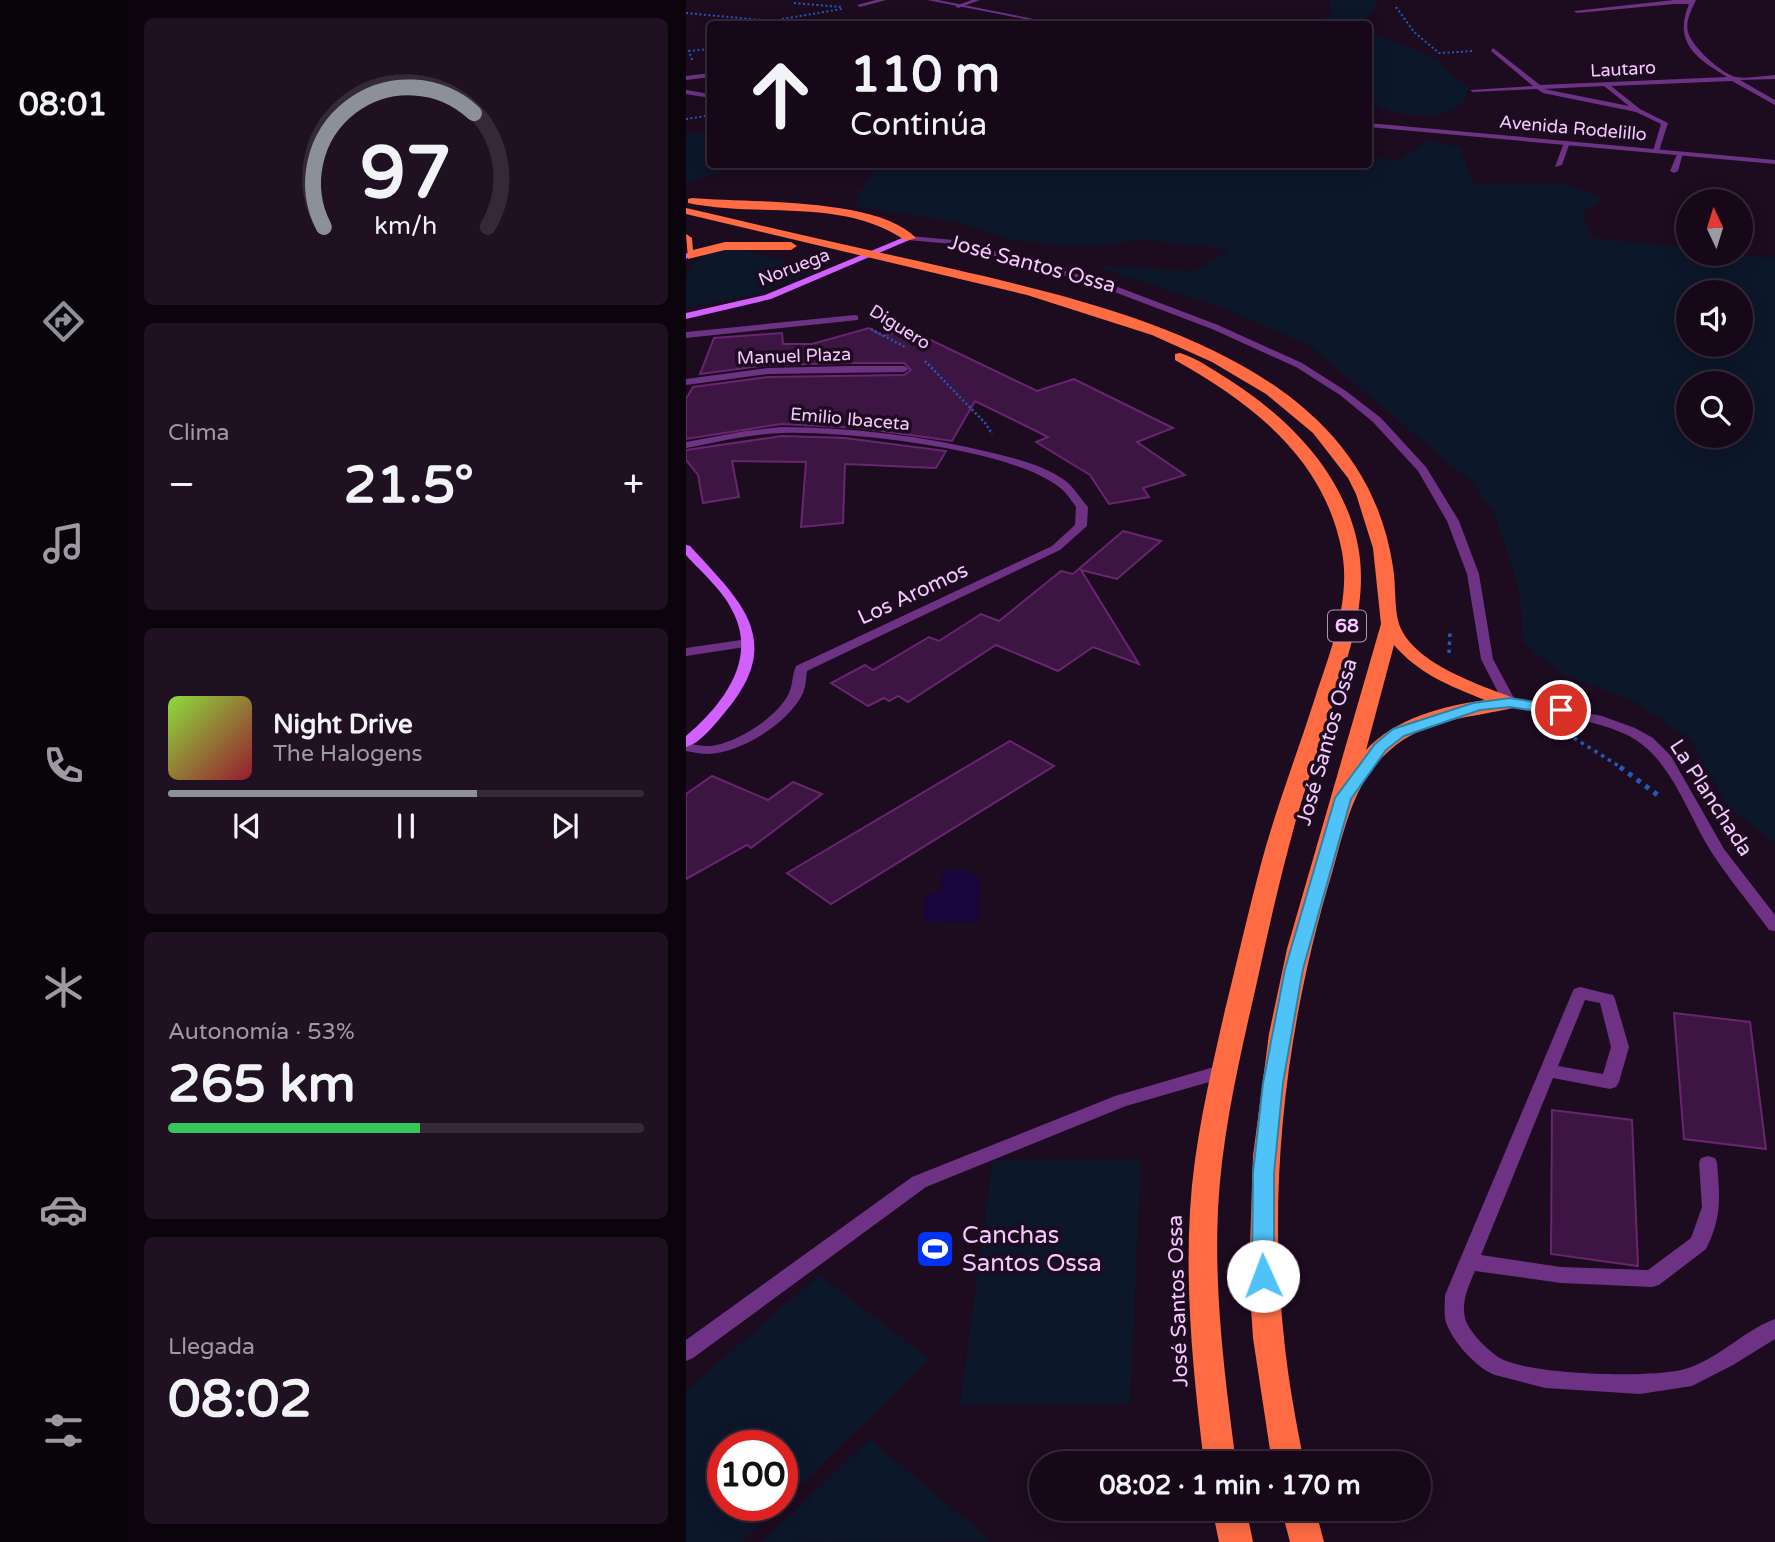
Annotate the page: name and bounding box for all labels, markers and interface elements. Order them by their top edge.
text: 110 m [850,46,1000,105]
icon: ahead [735,49,826,140]
street label: Lautaro [1590,56,1657,82]
text: 08:01 [19,86,107,124]
text: Continúa [850,106,987,144]
street label: Avenida Rodelillo [1498,111,1648,145]
text: 97 [360,131,452,219]
north arrow [1676,189,1754,266]
map controls [1676,189,1753,448]
text: km/h [375,211,437,241]
street label: José Santos Ossa [946,230,1118,298]
street label: Noruega [755,243,833,291]
button: sound [1676,280,1753,357]
icon: directions [39,297,88,346]
street label: Diguero [865,300,935,354]
street label: Manuel Plaza [736,343,852,369]
button: search [1676,371,1753,448]
street label: Emilio Ibaceta [789,403,911,435]
text: Clima [168,419,229,447]
text: 21.5° [344,454,474,517]
text: − [168,462,195,508]
text: + [623,462,644,508]
icon: music [39,519,88,568]
street label: Los Aromos [854,558,972,630]
road number: 68 [1328,610,1366,642]
street label: José Santos Ossa [1291,656,1363,828]
pin [1531,680,1591,740]
icon: arrive [1542,691,1580,729]
text: Night Drive [273,709,413,740]
street label: La Planchada [1664,735,1758,861]
text: The Halogens [273,740,422,768]
icon: phone [39,741,88,790]
icon: previous [228,807,266,845]
icon: pause [387,807,425,845]
icon: next [546,807,584,845]
icon: climate [39,963,88,1012]
text: Autonomía · 53% [168,1018,355,1046]
text: 265 km [168,1053,356,1116]
icon: car [39,1185,88,1234]
street label: José Santos Ossa [1163,1214,1193,1388]
place label: Canchas Santos Ossa [962,1221,1102,1278]
sports icon: Canchas Santos Ossa [914,1228,956,1270]
position arrow [1226,1239,1300,1313]
text: Llegada [168,1333,255,1361]
text: 08:02 [168,1368,312,1431]
icon: filters [39,1406,88,1455]
speed limit sign: 100 [707,1430,798,1521]
text: 08:02 · 1 min · 170 m [1099,1470,1361,1501]

